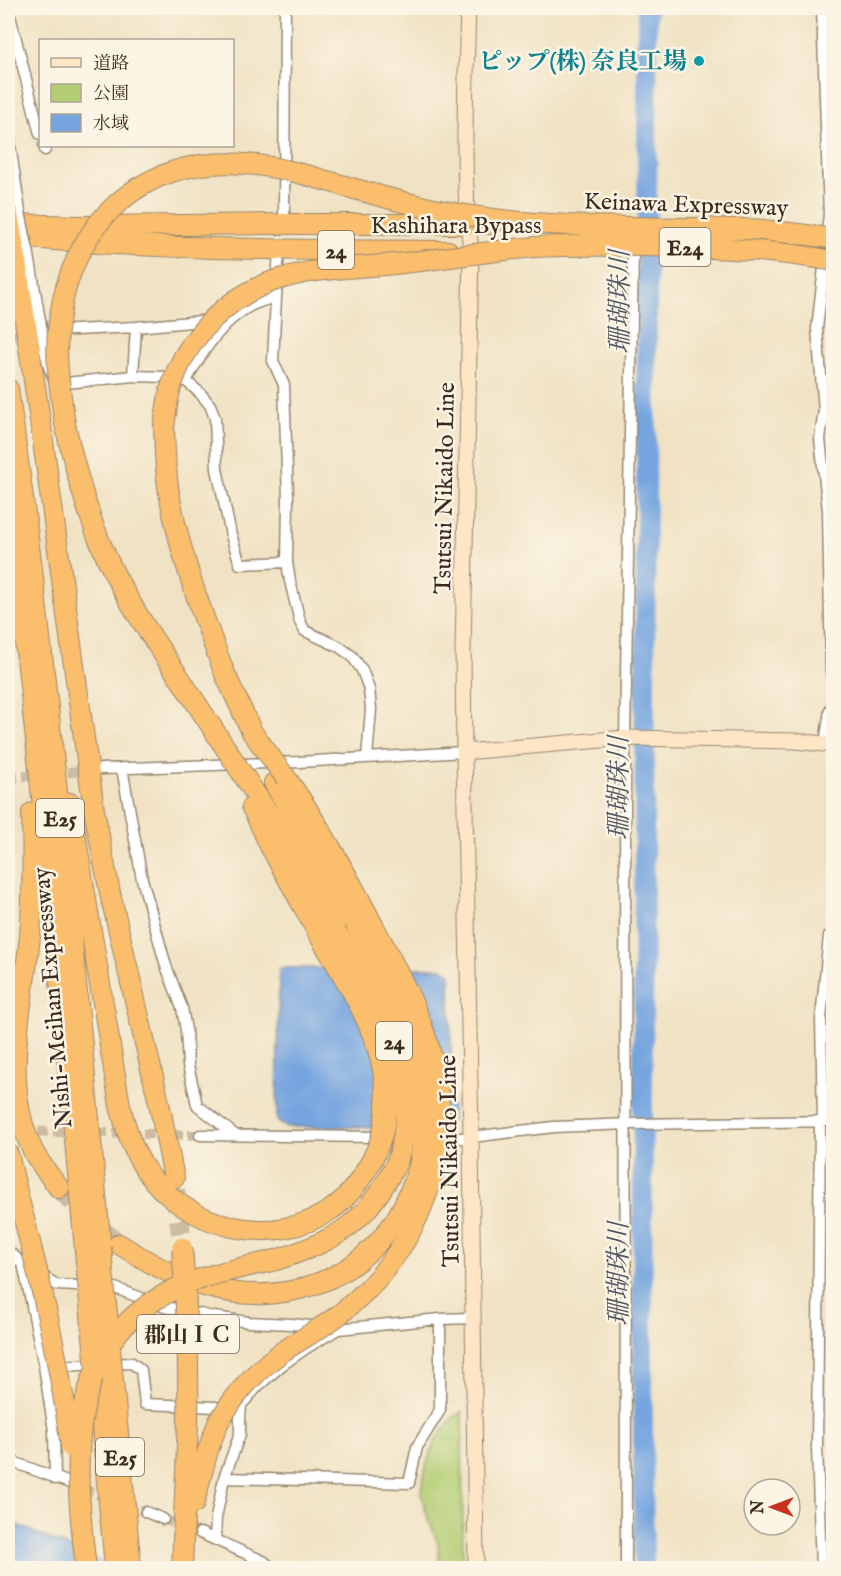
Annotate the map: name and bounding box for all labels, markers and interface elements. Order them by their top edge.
legend [39,39,234,147]
place label: ピップ(株) 奈良工場 [478,47,687,78]
text: 道路 [93,53,129,76]
marker: ピップ(株) 奈良工場 [692,54,706,68]
text: 公園 [93,83,129,106]
text: 水域 [93,113,129,136]
street label: Keinawa Expressway [583,186,789,225]
street label: Kashihara Bypass [371,211,541,242]
road number: E24 [660,228,710,266]
road number: 24 [318,231,354,269]
water label: 珊瑚珠川 [604,247,637,354]
street label: Tsutsui Nikaido Line [428,382,463,594]
water label: 珊瑚珠川 [603,733,636,840]
road number: E25 [36,799,84,837]
street label: Nishi-Meihan Expressway [27,866,80,1130]
road number: 24 [376,1022,412,1060]
street label: Tsutsui Nikaido Line [433,1055,468,1267]
water label: 珊瑚珠川 [603,1219,636,1326]
road number: 郡山ＩＣ [137,1315,239,1353]
road number: E25 [96,1438,144,1476]
north arrow [742,1477,802,1537]
text: N [749,1500,769,1515]

